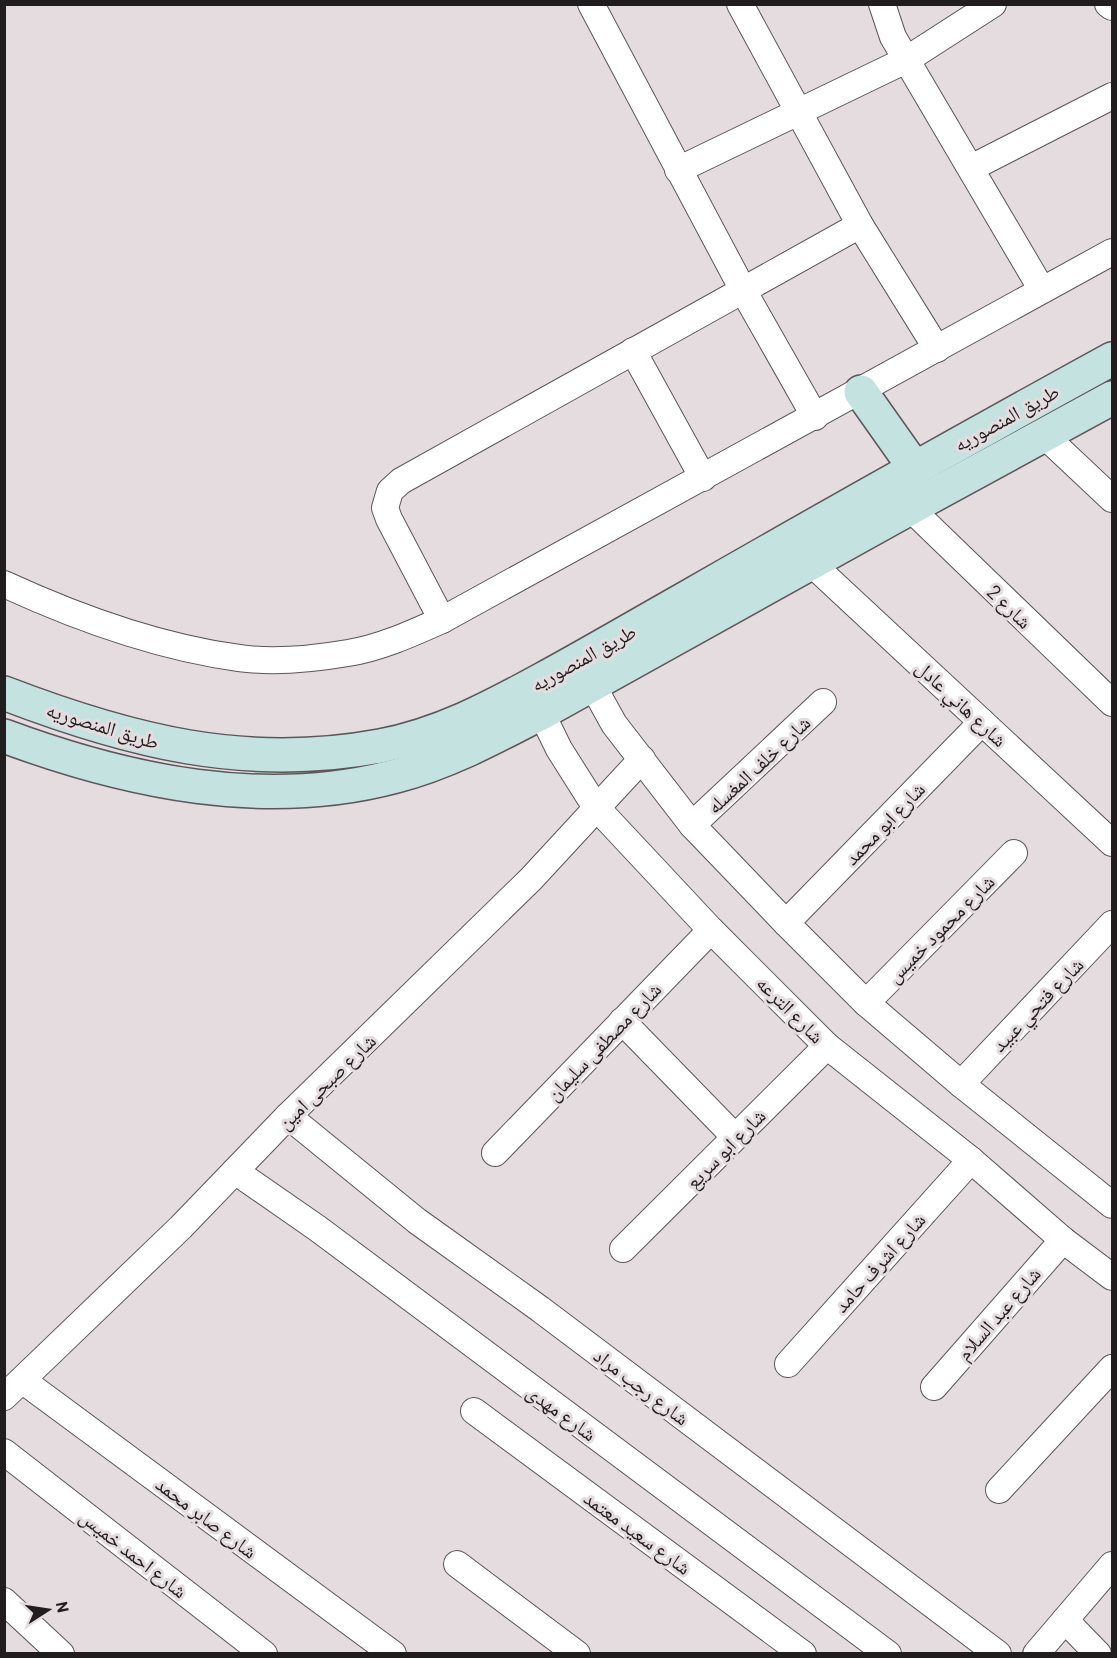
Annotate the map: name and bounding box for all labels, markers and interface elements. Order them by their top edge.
street label: طريق المنصوريه [949,378,1063,457]
street label: شارع 2 [981,579,1037,634]
street label: طريق المنصوريه [526,618,640,697]
street label: شارع هاني عادل [908,655,1013,755]
street label: طريق المنصوريه [43,696,162,754]
street label: شارع خلف المغسله [701,710,816,820]
street label: شارع ابو محمد [839,777,931,871]
street label: شارع محمود خميس [881,869,1000,988]
street label: شارع فتحي عبيد [986,952,1091,1059]
street label: شارع الترعه [751,970,830,1049]
street label: شارع مصطفى سليمان [541,977,667,1106]
street label: شارع صبحى امين [272,1028,382,1135]
street label: شارع ابو سريع [680,1103,771,1194]
street label: شارع اشرف حامد [828,1207,931,1318]
street label: شارع عبد السلام [951,1261,1047,1366]
street label: شارع رجب مراد [588,1342,694,1431]
street label: شارع مهدى [521,1379,602,1447]
street label: شارع صابر محمد [150,1471,262,1564]
street label: شارع سعيد معتمد [579,1485,696,1580]
street label: شارع احمد خميس [74,1504,193,1604]
north arrow [18,1580,78,1640]
text: N [53,1600,74,1614]

